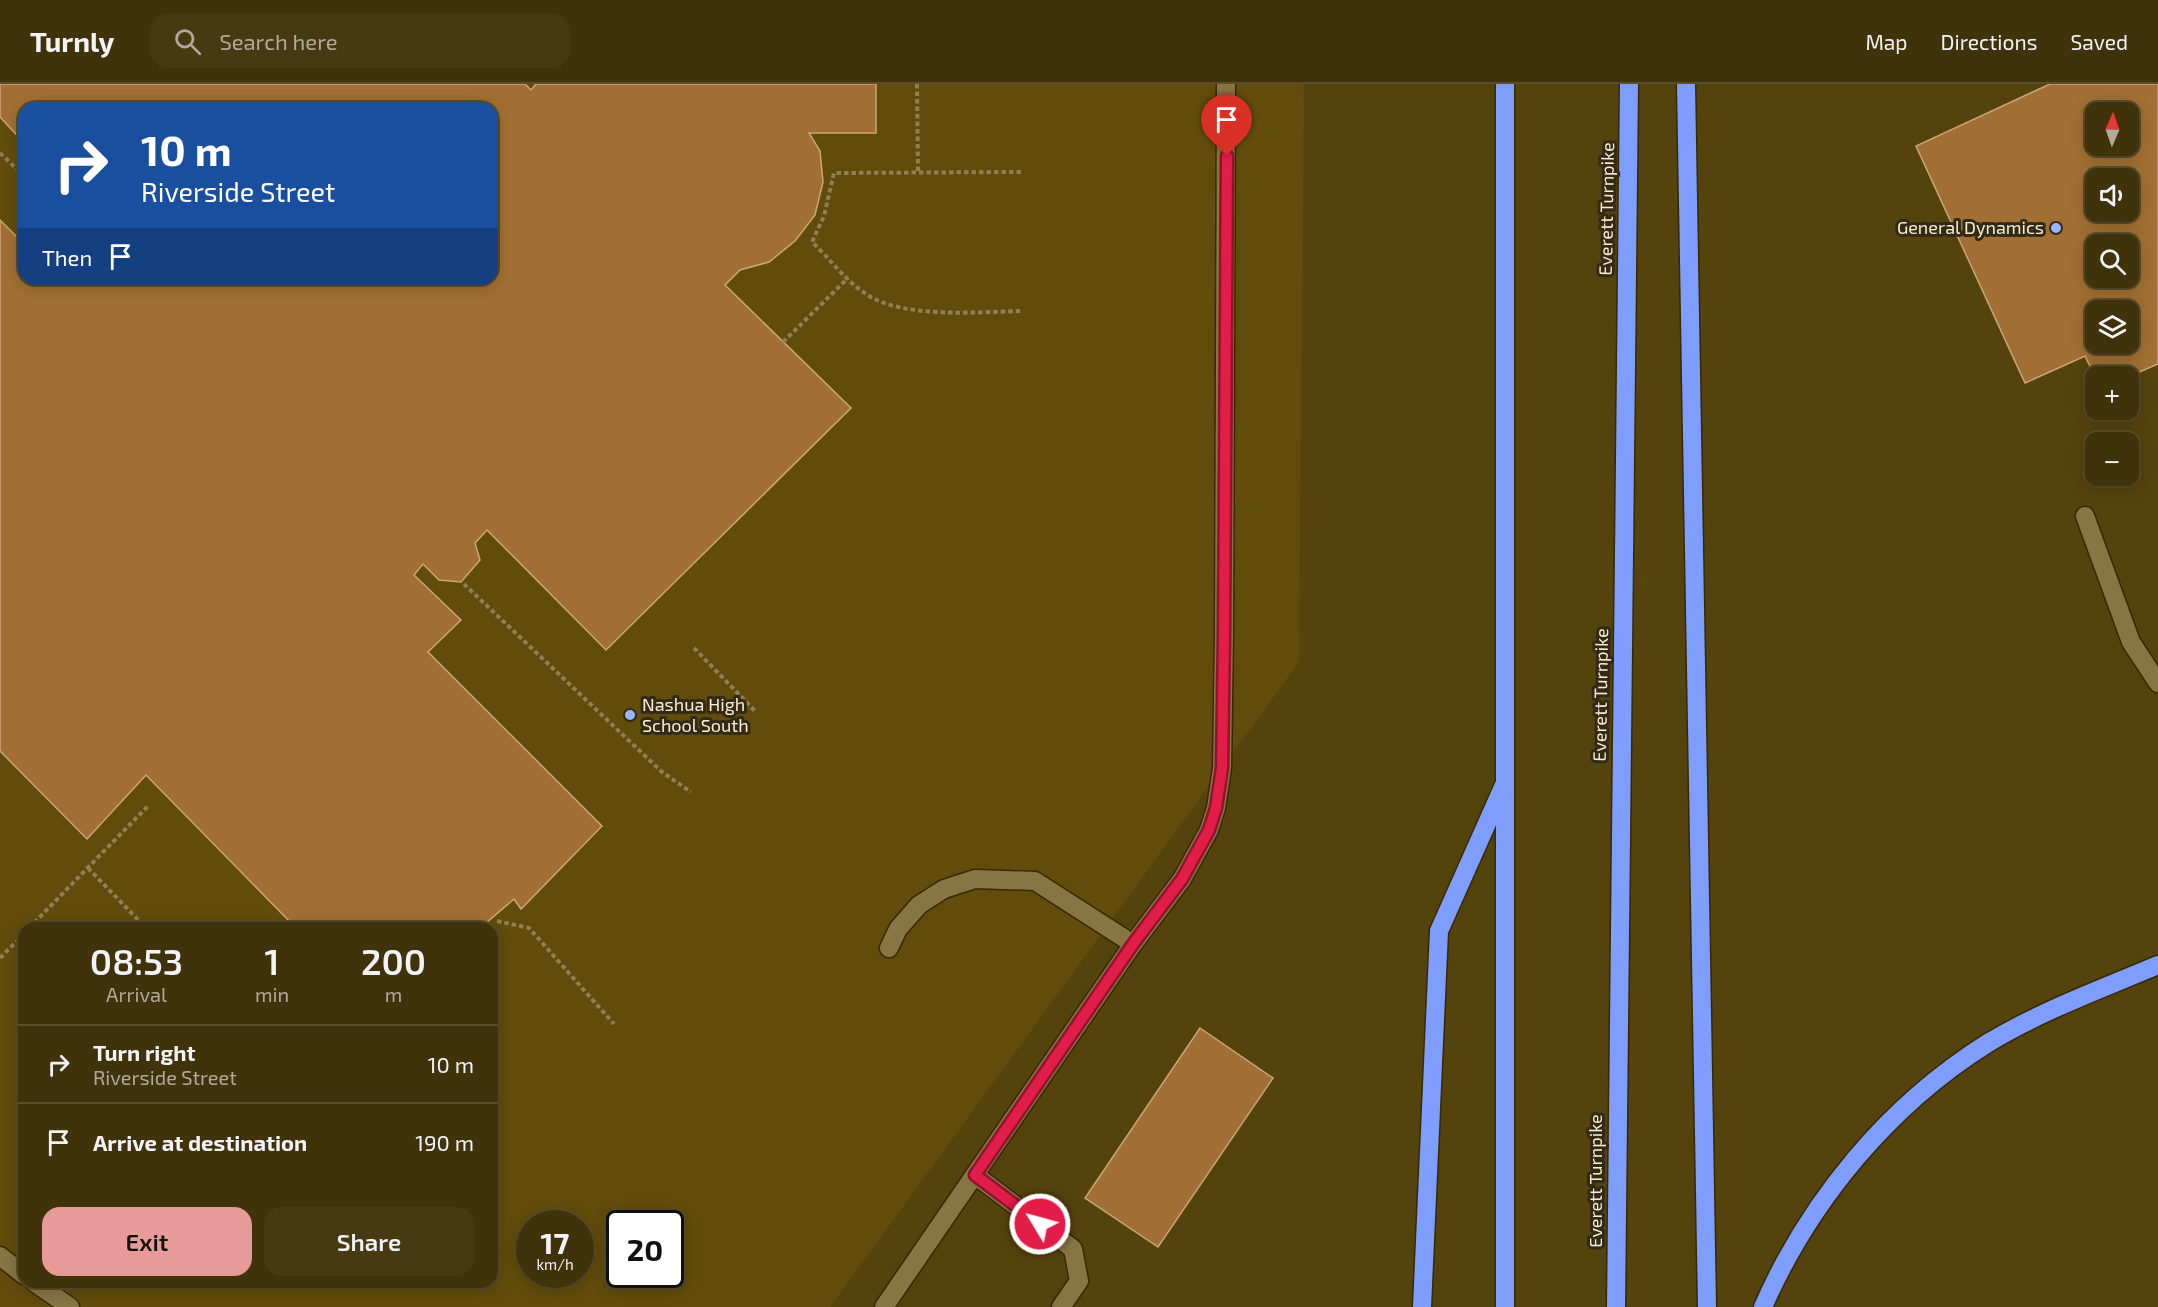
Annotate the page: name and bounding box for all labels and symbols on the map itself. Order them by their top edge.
pin [1201,94,1252,156]
north arrow [2085,102,2139,156]
street label: Everett Turnpike [1594,142,1618,276]
place label: General Dynamics [1897,216,2044,238]
marker: General Dynamics [2049,221,2063,235]
street label: Everett Turnpike [1588,628,1612,762]
place label: Nashua High School South [642,693,749,736]
marker: Nashua High School South [623,708,637,722]
street label: Everett Turnpike [1584,1114,1606,1248]
position arrow [1008,1192,1072,1256]
speed limit sign: 20 [606,1210,684,1288]

